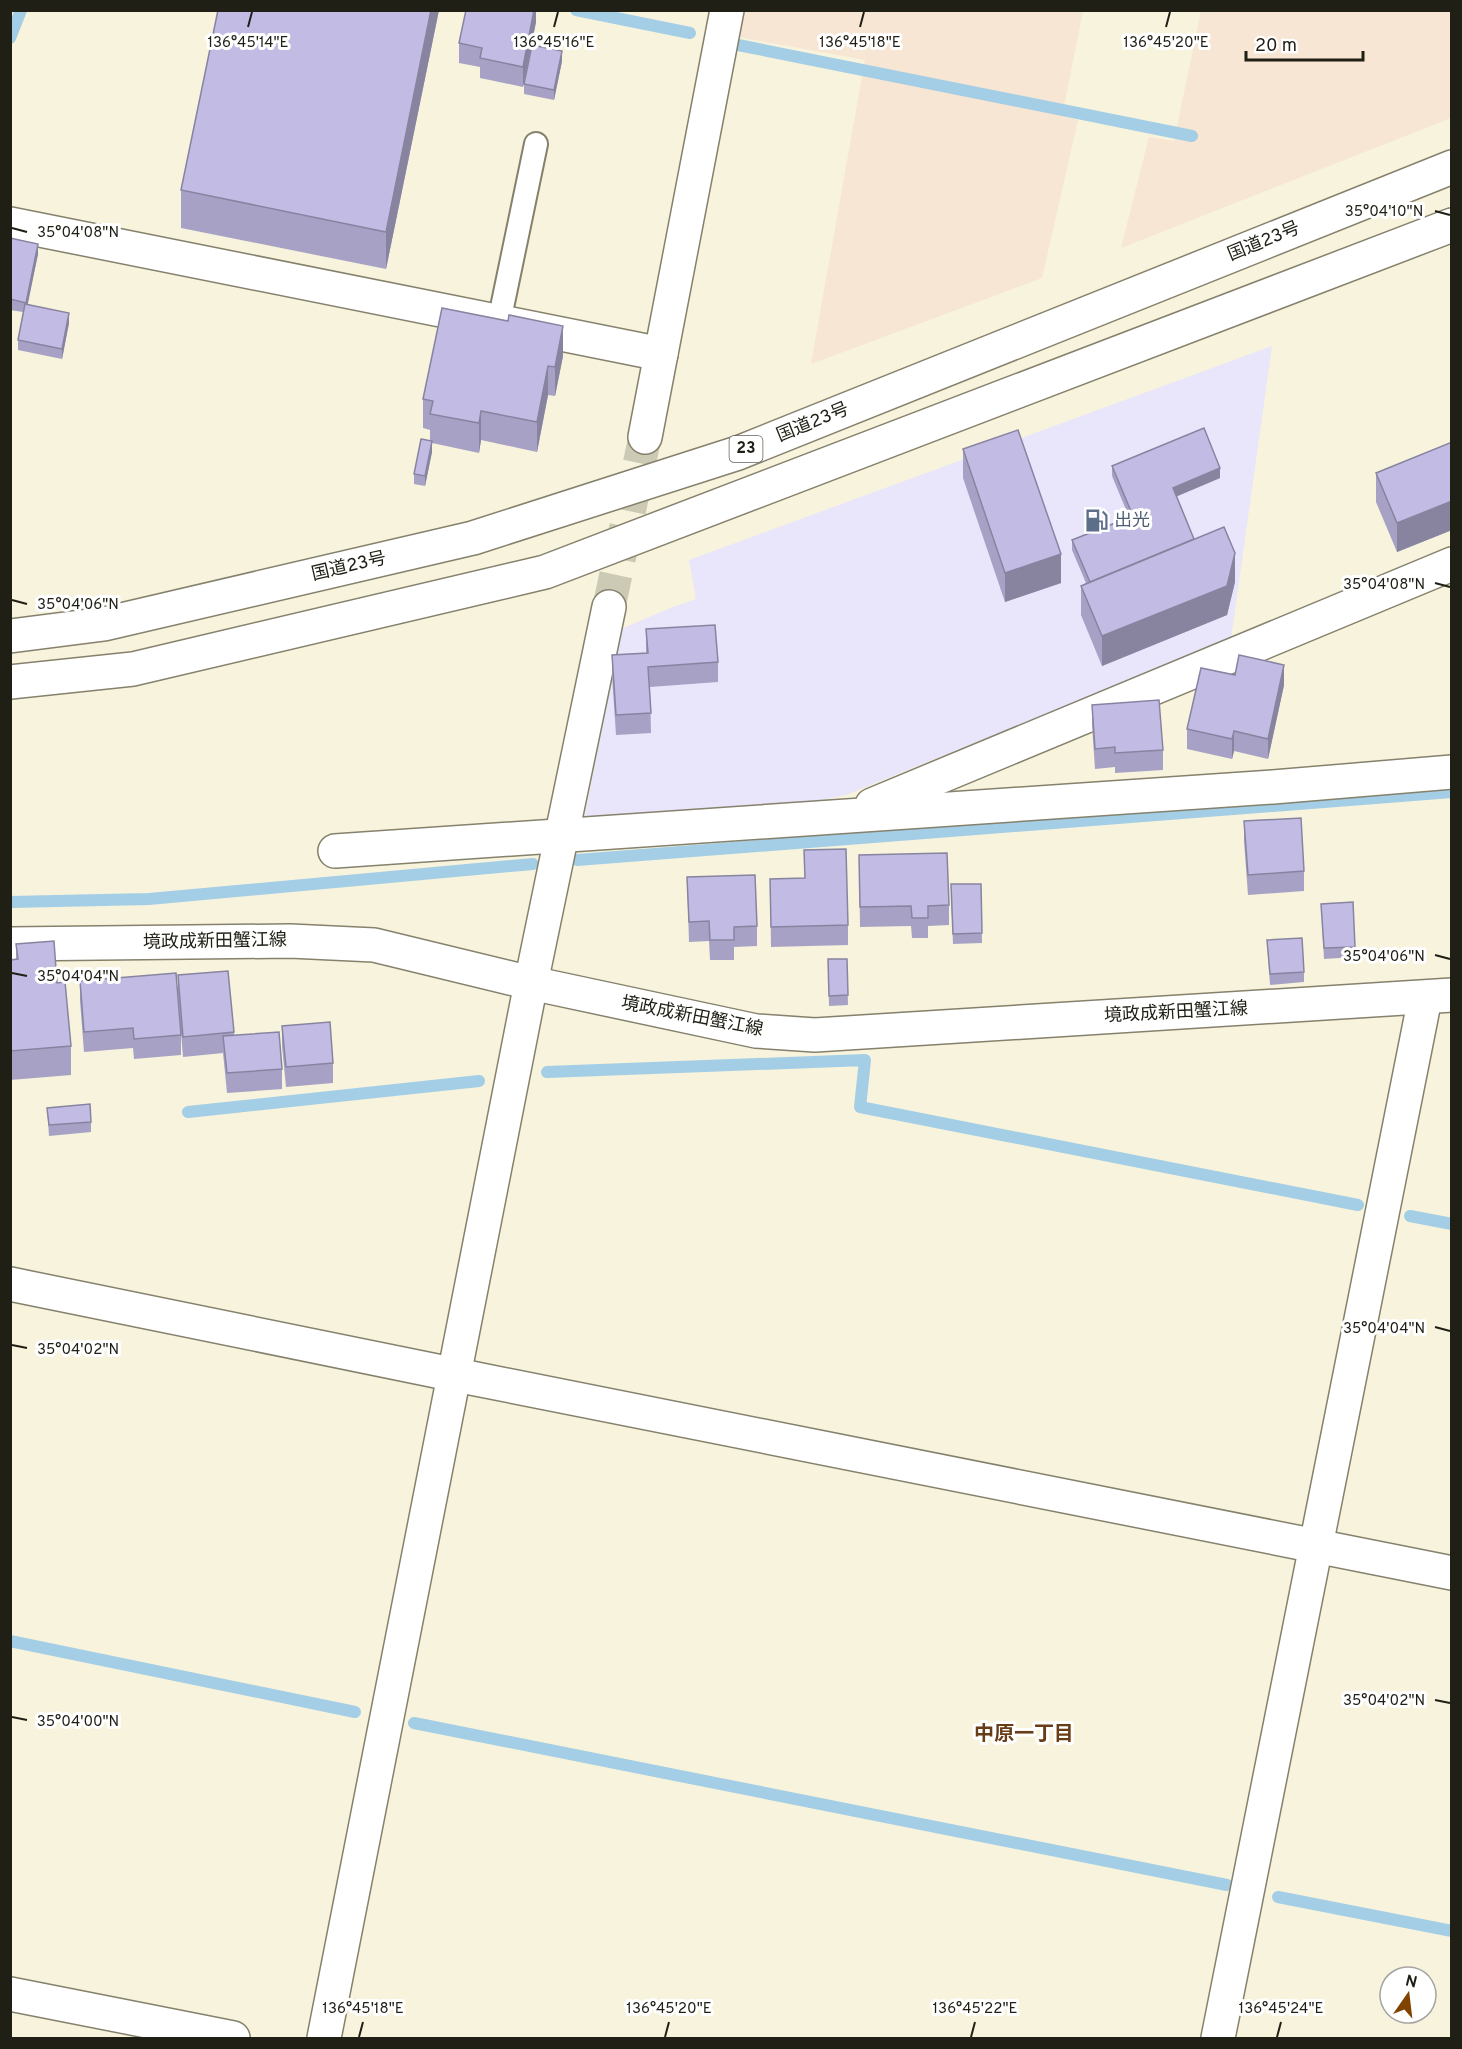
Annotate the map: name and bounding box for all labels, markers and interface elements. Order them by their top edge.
scale bar [1246,24,1363,62]
text: 136°45'14"E [207,34,289,53]
text: 136°45'16"E [513,34,595,53]
text: 136°45'18"E [819,34,901,53]
text: 136°45'20"E [1123,34,1209,53]
text: 20 m [1255,35,1297,58]
text: 35°04'10"N [1345,203,1423,222]
street label: 国道23号 [1225,217,1303,267]
text: 35°04'08"N [37,224,119,243]
street label: 国道23号 [774,398,852,448]
road number: 23 [730,436,762,462]
fuel station icon: 出光 [1083,508,1109,534]
place label: 出光 [1114,510,1150,533]
street label: 国道23号 [309,547,389,587]
text: 35°04'08"N [1343,576,1425,595]
text: 35°04'06"N [37,596,119,615]
street label: 境政成新田蟹江線 [143,929,287,955]
text: 35°04'06"N [1343,948,1425,967]
text: 35°04'04"N [37,968,119,987]
street label: 境政成新田蟹江線 [619,992,765,1042]
street label: 境政成新田蟹江線 [1103,998,1249,1028]
text: 35°04'04"N [1343,1320,1425,1339]
text: 35°04'02"N [37,1341,119,1360]
text: 35°04'02"N [1343,1692,1425,1711]
text: 35°04'00"N [37,1713,119,1732]
district label: 中原一丁目 [974,1722,1074,1748]
north arrow [1378,1965,1438,2025]
text: N [1403,1971,1419,1993]
text: 136°45'18"E [322,2000,404,2019]
text: 136°45'20"E [626,2000,712,2019]
text: 136°45'22"E [933,2000,1017,2019]
text: 136°45'24"E [1239,2000,1323,2019]

